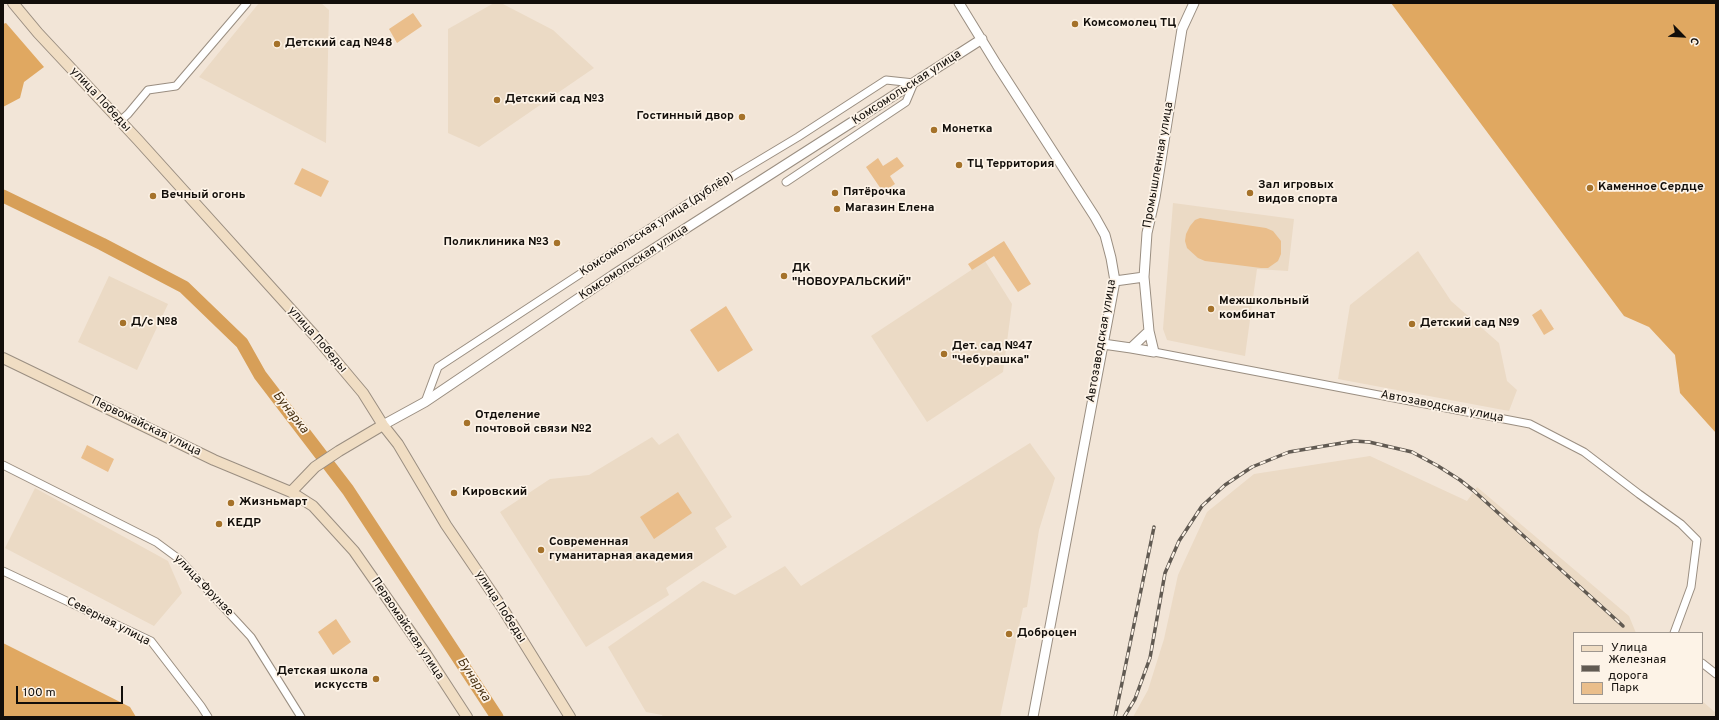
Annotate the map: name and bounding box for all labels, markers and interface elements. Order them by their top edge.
north arrow [1663,16,1703,56]
place label: Комсомолец ТЦ [1083,17,1176,31]
marker: Комсомолец ТЦ [1070,19,1080,29]
text: С [1686,35,1702,47]
place label: Детский сад №48 [285,37,392,51]
marker: Детский сад №48 [272,39,282,49]
street label: Комсомольская улица [850,47,964,129]
street label: улица Победы [66,65,134,135]
place label: Детский сад №3 [505,93,604,107]
marker: Детский сад №3 [492,95,502,105]
street label: Промышленная улица [1141,101,1177,229]
place label: Гостинный двор [636,110,734,124]
marker: Гостинный двор [737,112,747,122]
place label: Монетка [942,123,992,137]
marker: Монетка [929,125,939,135]
place label: ТЦ Территория [967,158,1054,172]
marker: ТЦ Территория [954,160,964,170]
street label: Комсомольская улица (дублёр) [578,170,736,280]
place label: Зал игровых видов спорта [1258,179,1338,207]
place label: Каменное Сердце [1598,181,1704,195]
marker: Каменное Сердце [1585,183,1595,193]
place label: Пятёрочка [843,186,906,200]
marker: Пятёрочка [830,188,840,198]
marker: Зал игровых видов спорта [1245,188,1255,198]
place label: Вечный огонь [161,189,245,203]
marker: Вечный огонь [148,191,158,201]
place label: Магазин Елена [845,202,934,216]
marker: Магазин Елена [832,204,842,214]
street label: Комсомольская улица [577,222,691,304]
place label: Поликлиника №3 [444,236,549,250]
marker: Поликлиника №3 [552,238,562,248]
place label: ДК "НОВОУРАЛЬСКИЙ" [792,262,911,290]
marker: ДК "НОВОУРАЛЬСКИЙ" [779,271,789,281]
street label: Автозаводская улица [1084,278,1120,404]
place label: Межшкольный комбинат [1219,295,1309,323]
street label: улица Победы [284,304,350,376]
marker: Межшкольный комбинат [1206,304,1216,314]
place label: Д/с №8 [131,316,178,330]
place label: Детский сад №9 [1420,317,1520,331]
marker: Д/с №8 [118,318,128,328]
marker: Детский сад №9 [1407,319,1417,329]
place label: Дет. сад №47 "Чебурашка" [952,340,1032,368]
marker: Дет. сад №47 "Чебурашка" [939,349,949,359]
street label: Автозаводская улица [1379,388,1505,426]
water label: Бунарка [269,389,311,437]
street label: Первомайская улица [89,394,203,460]
place label: Отделение почтовой связи №2 [475,409,592,437]
marker: Отделение почтовой связи №2 [462,418,472,428]
place label: Кировский [462,486,527,500]
marker: Кировский [449,488,459,498]
place label: Жизньмарт [239,496,307,510]
marker: Жизньмарт [226,498,236,508]
place label: КЕДР [227,517,261,531]
marker: КЕДР [214,519,224,529]
place label: Современная гуманитарная академия [549,536,693,564]
marker: Современная гуманитарная академия [536,545,546,555]
street label: улица Фрунзе [170,552,236,620]
street label: улица Победы [471,568,529,646]
street label: Первомайская улица [367,575,447,683]
street label: Северная улица [64,595,152,649]
place label: Доброцен [1017,627,1077,641]
marker: Доброцен [1004,629,1014,639]
legend [1573,632,1703,704]
text: Улица [1611,640,1647,656]
text: Железная дорога [1608,652,1666,684]
water label: Бунарка [453,655,493,705]
place label: Детская школа искусств [277,665,368,693]
marker: Детская школа искусств [371,674,381,684]
scale bar [18,678,125,704]
text: Парк [1611,680,1639,696]
text: 100 m [23,685,56,701]

